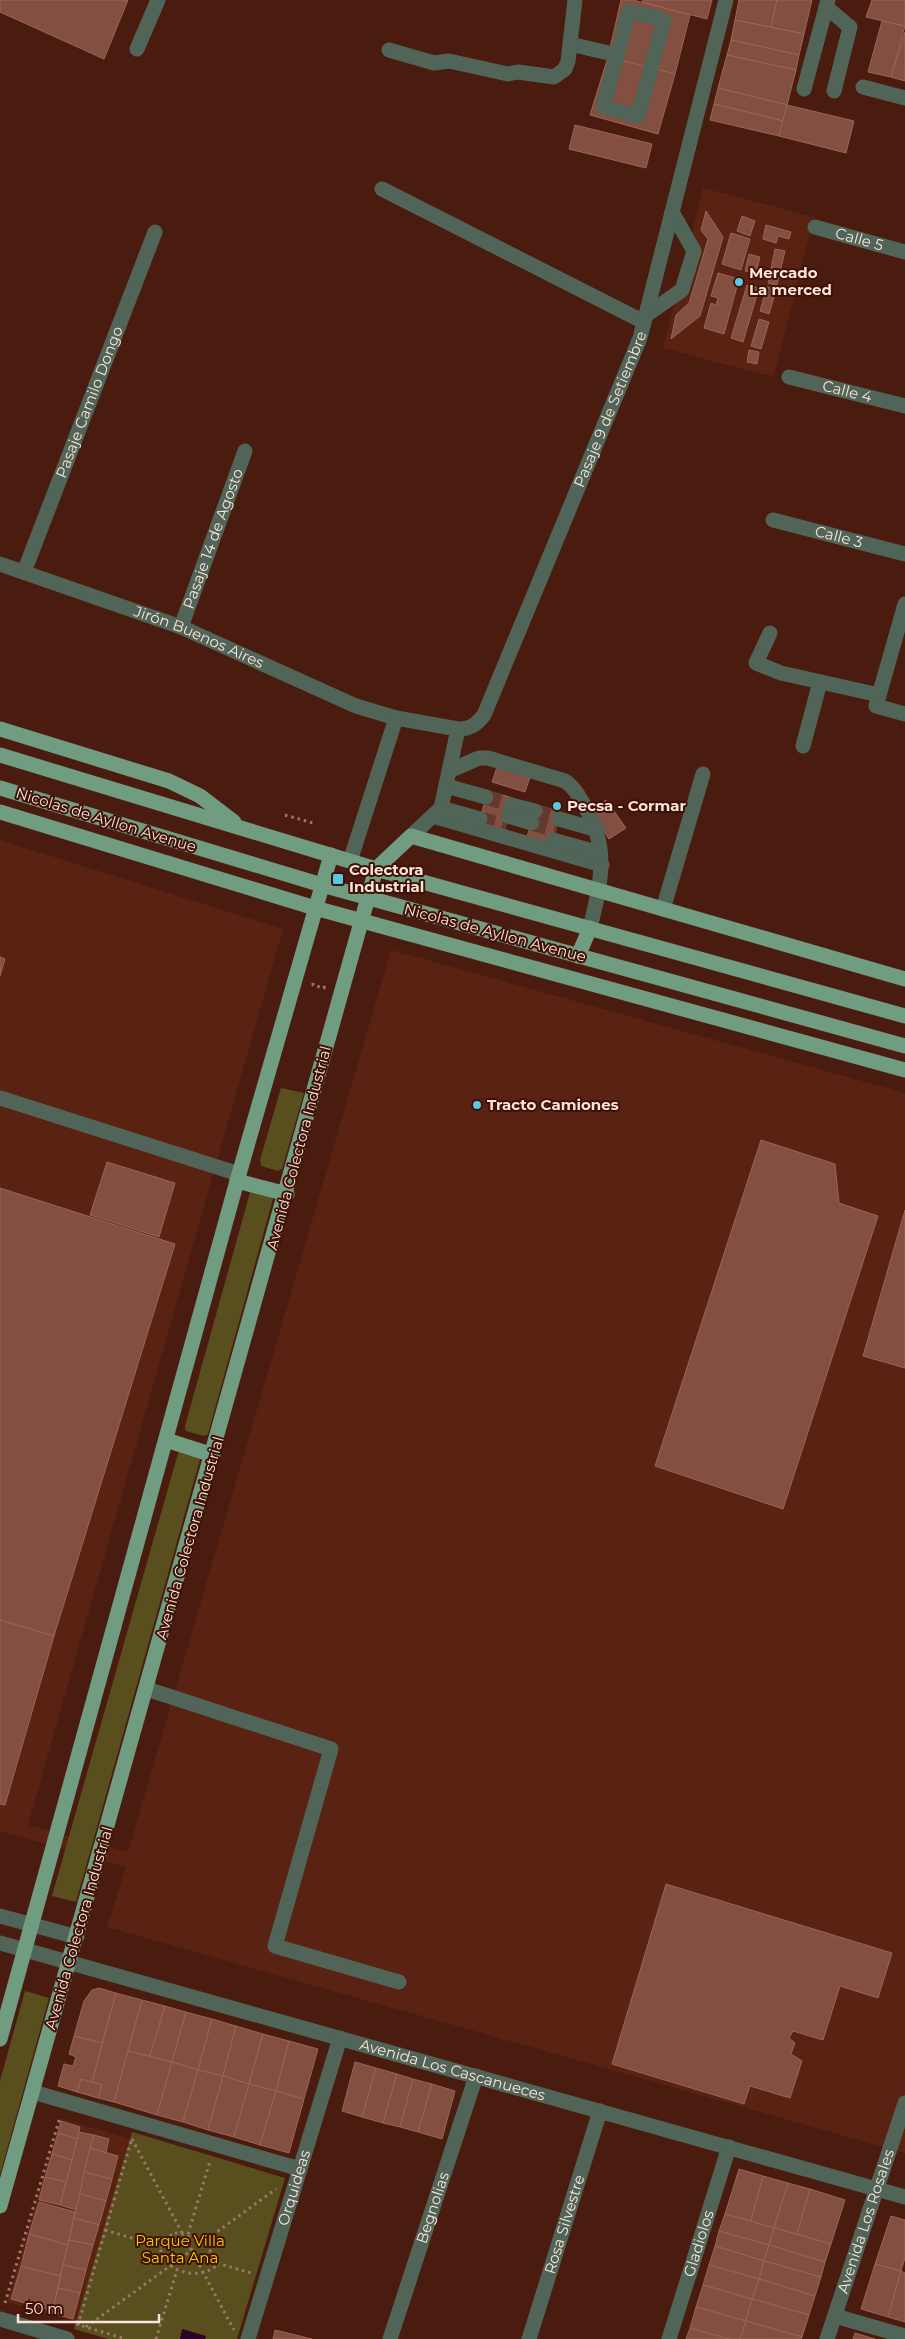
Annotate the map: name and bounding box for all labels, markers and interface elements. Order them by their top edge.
street label: Calle 5 [833,223,886,255]
place label: Mercado La merced [749,263,832,299]
marker: Mercado La merced [733,276,745,288]
street label: Pasaje Camilo Dongo [51,323,127,481]
street label: Pasaje 9 de Setiembre [569,329,650,490]
street label: Calle 4 [821,376,874,406]
street label: Pasaje 14 de Agosto [178,466,247,611]
street label: Calle 3 [813,521,865,552]
street label: Jirón Buenos Aires [131,601,267,672]
street label: Nicolas de Ayllon Avenue [13,783,199,856]
place label: Pecsa - Cormar [567,796,686,815]
marker: Pecsa - Cormar [551,800,563,812]
place label: Colectora Industrial [349,860,424,896]
marker: Colectora Industrial [331,872,345,886]
street label: Nicolas de Ayllon Avenue [402,899,588,966]
street label: Avenida Colectora Industrial [262,1044,335,1252]
place label: Tracto Camiones [487,1095,619,1114]
marker: Tracto Camiones [471,1099,483,1111]
street label: Avenida Colectora Industrial [151,1434,228,1642]
street label: Avenida Colectora Industrial [40,1824,117,2032]
street label: Avenida Los Cascanueces [358,2034,548,2105]
street label: Avenida Los Rosales [833,2147,898,2296]
street label: Orquideas [273,2148,314,2228]
street label: Begnolias [412,2169,453,2246]
street label: Rosa Silvestre [540,2172,589,2276]
street label: Gladiolos [679,2208,718,2279]
park label: Parque Villa Santa Ana [135,2231,225,2267]
scale bar [18,2292,159,2324]
text: 50 m [25,2299,63,2318]

